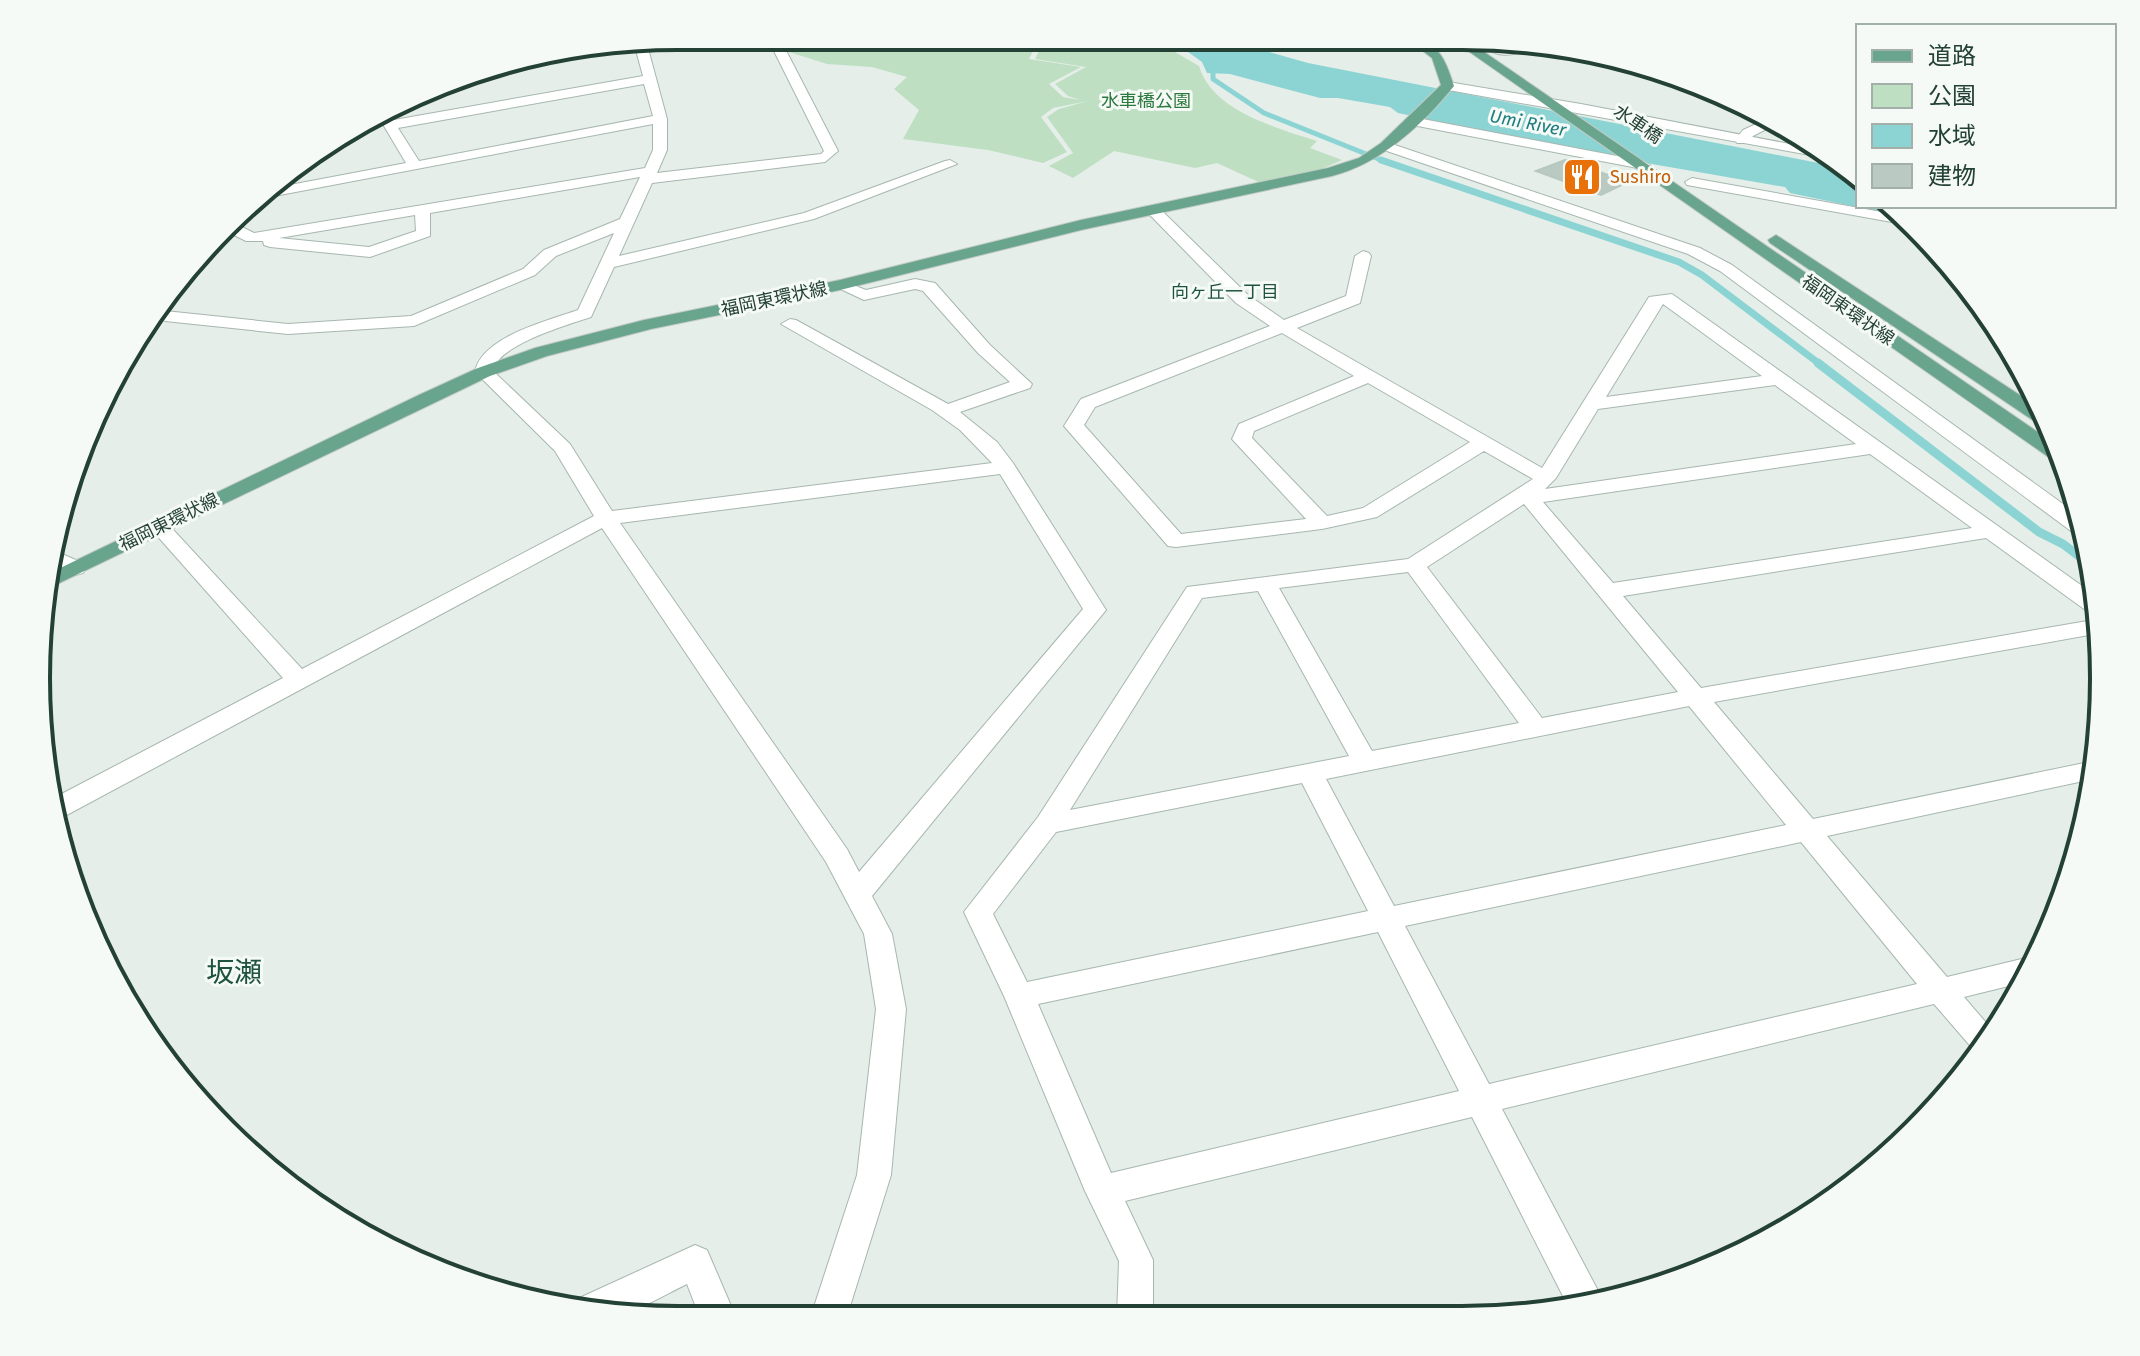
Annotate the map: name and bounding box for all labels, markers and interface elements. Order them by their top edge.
legend [1856,24,2116,208]
text: 道路 [1928,42,1976,70]
text: 公園 [1928,82,1976,110]
park label: 水車橋公園 [1101,90,1191,112]
street label: 水車橋 [1609,100,1667,148]
water label: Umi River [1488,105,1569,141]
text: 水域 [1928,122,1976,150]
restaurant icon: Sushiro [1561,156,1603,198]
text: 建物 [1928,162,1976,190]
place label: Sushiro [1610,166,1671,188]
street label: 福岡東環状線 [1797,270,1899,350]
street label: 福岡東環状線 [719,277,829,321]
district label: 向ヶ丘一丁目 [1171,281,1279,303]
street label: 福岡東環状線 [116,488,222,556]
district label: 坂瀬 [206,956,262,989]

